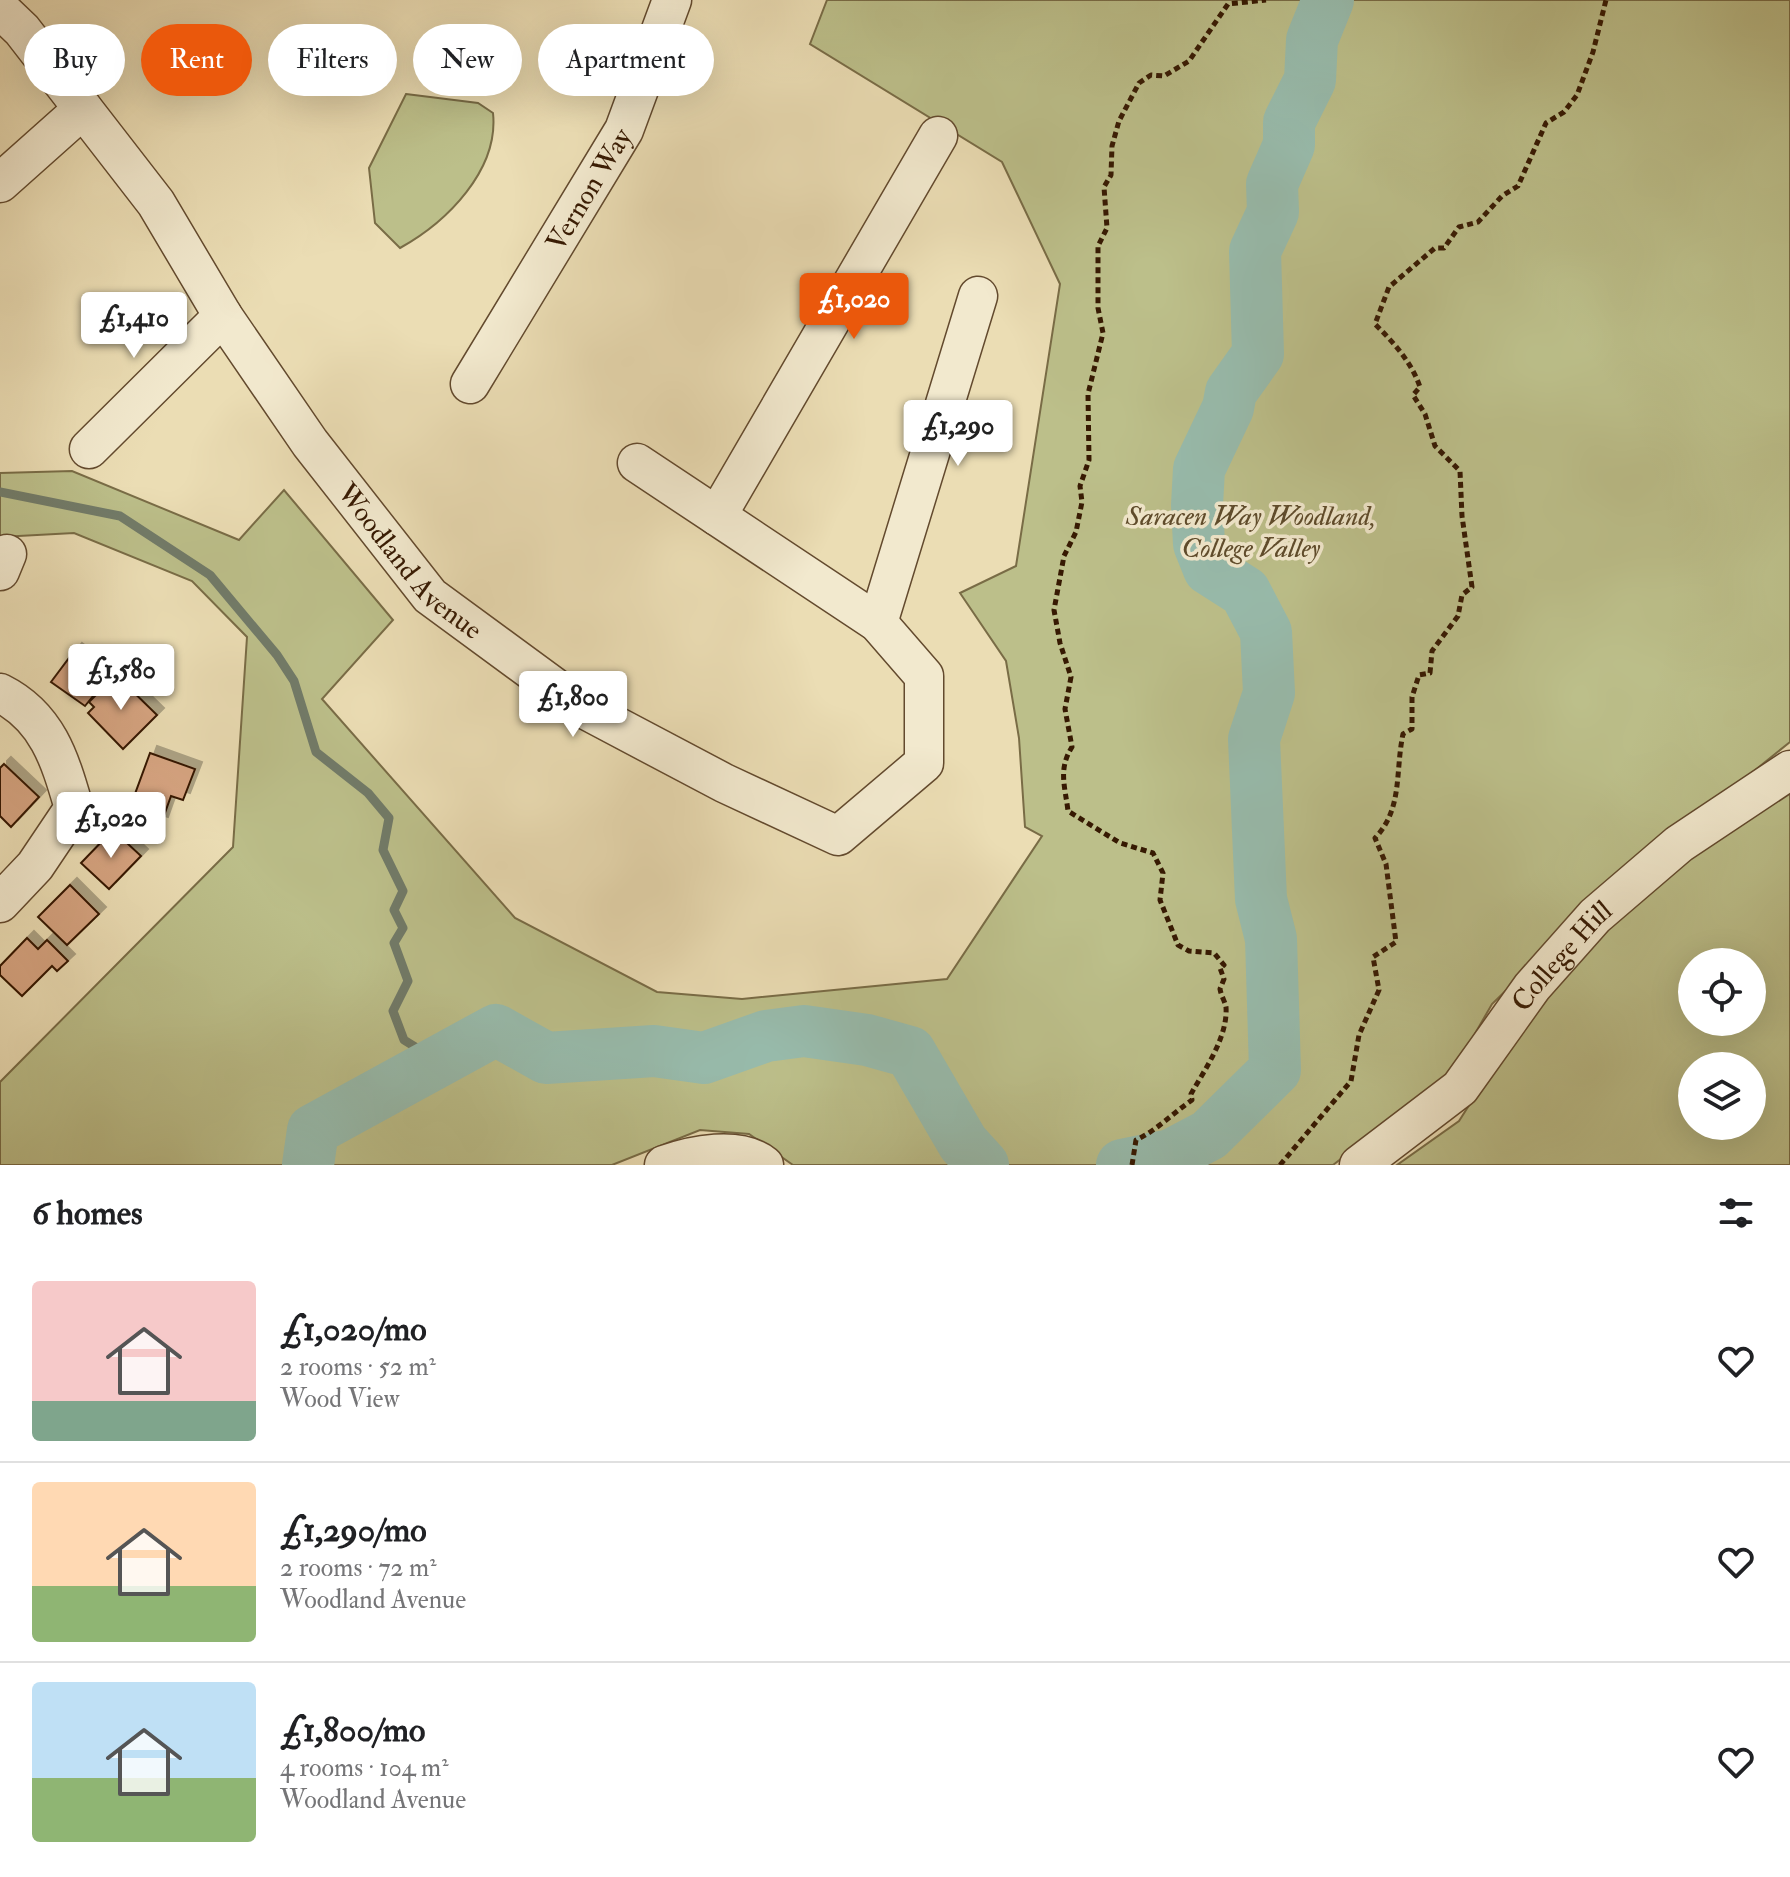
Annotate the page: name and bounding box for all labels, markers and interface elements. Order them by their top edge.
chip: Buy [24,24,125,96]
chip: Rent [141,24,252,96]
chip: Filters [268,24,397,96]
chip: New [413,24,522,96]
chip: Apartment [538,24,714,96]
street label: Vernon Way [539,121,640,258]
pin: £1,020 [789,273,919,341]
text: £1,020 [818,283,890,315]
pin: £1,410 [69,292,199,360]
text: £1,410 [99,302,169,334]
pin: £1,290 [893,400,1023,468]
text: £1,290 [922,410,994,442]
street label: Woodland Avenue [328,476,489,648]
park label: Saracen Way Woodland, College Valley [1125,499,1376,566]
pin: £1,580 [56,644,186,712]
text: £1,580 [86,654,156,686]
pin: £1,800 [508,671,638,739]
text: £1,800 [537,681,609,713]
pin: £1,020 [46,792,176,860]
text: £1,020 [75,802,147,834]
street label: College Hill [1504,893,1620,1018]
map controls [1678,948,1766,1140]
button: locate [1678,948,1766,1036]
button: layers [1678,1052,1766,1140]
icon: filters [1714,1191,1758,1235]
text: 6 homes [32,1192,143,1235]
text: £1,020/mo [280,1308,427,1351]
icon: home [96,1313,192,1409]
icon: heart [1714,1339,1758,1383]
text: 2 rooms · 52 m² [280,1351,436,1383]
text: Wood View [280,1383,399,1415]
text: £1,290/mo [280,1509,427,1552]
icon: home [96,1514,192,1610]
icon: heart [1714,1540,1758,1584]
text: 2 rooms · 72 m² [280,1552,437,1584]
text: Woodland Avenue [280,1584,466,1616]
text: £1,800/mo [280,1709,425,1752]
icon: home [96,1714,192,1810]
icon: heart [1714,1740,1758,1784]
text: 4 rooms · 104 m² [280,1752,449,1784]
text: Woodland Avenue [280,1784,466,1816]

